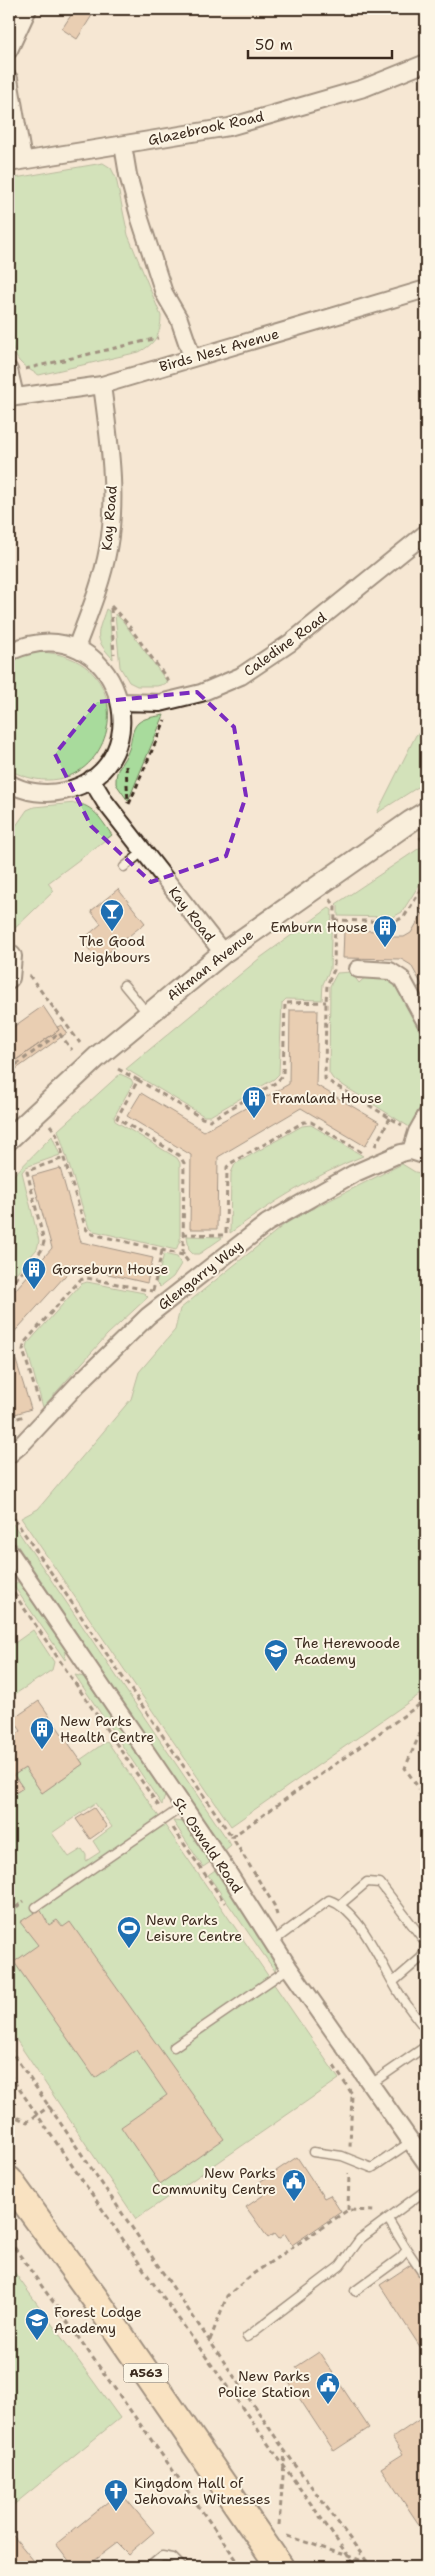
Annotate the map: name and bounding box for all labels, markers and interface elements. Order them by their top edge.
scale bar [248,28,391,60]
text: 50 m [255,35,293,55]
street label: Glazebrook Road [146,107,266,149]
street label: Birds Nest Avenue [157,324,281,376]
street label: Kay Road [97,485,121,551]
street label: Caledine Road [240,608,330,680]
street label: Kay Road [165,883,219,945]
bar icon: The Good Neighbours [99,898,125,932]
building icon: Emburn House [372,914,398,948]
place label: Emburn House [271,918,368,936]
street label: Aikman Avenue [163,926,257,1004]
place label: The Good Neighbours [74,932,150,966]
building icon: Framland House [241,1085,267,1119]
place label: Framland House [272,1089,382,1107]
street label: Glengarry Way [154,1236,246,1314]
building icon: Gorseburn House [21,1256,47,1290]
place label: Gorseburn House [52,1260,168,1278]
place label: The Herewoode Academy [294,1634,400,1668]
school or university icon: The Herewoode Academy [263,1638,289,1672]
place label: New Parks Health Centre [60,1712,154,1746]
building icon: New Parks Health Centre [29,1716,55,1750]
street label: St. Oswald Road [169,1794,247,1897]
place label: New Parks Leisure Centre [146,1911,242,1945]
sports icon: New Parks Leisure Centre [116,1915,142,1949]
place label: New Parks Community Centre [152,2164,276,2198]
public building icon: New Parks Community Centre [281,2168,307,2202]
place label: Forest Lodge Academy [54,2303,142,2337]
school or university icon: Forest Lodge Academy [24,2307,50,2341]
road number: A563 [124,2364,168,2382]
place label: New Parks Police Station [218,2367,310,2401]
public building icon: New Parks Police Station [315,2371,341,2405]
place label: Kingdom Hall of Jehovahs Witnesses [134,2474,270,2508]
church icon: Kingdom Hall of Jehovahs Witnesses [103,2478,129,2512]

